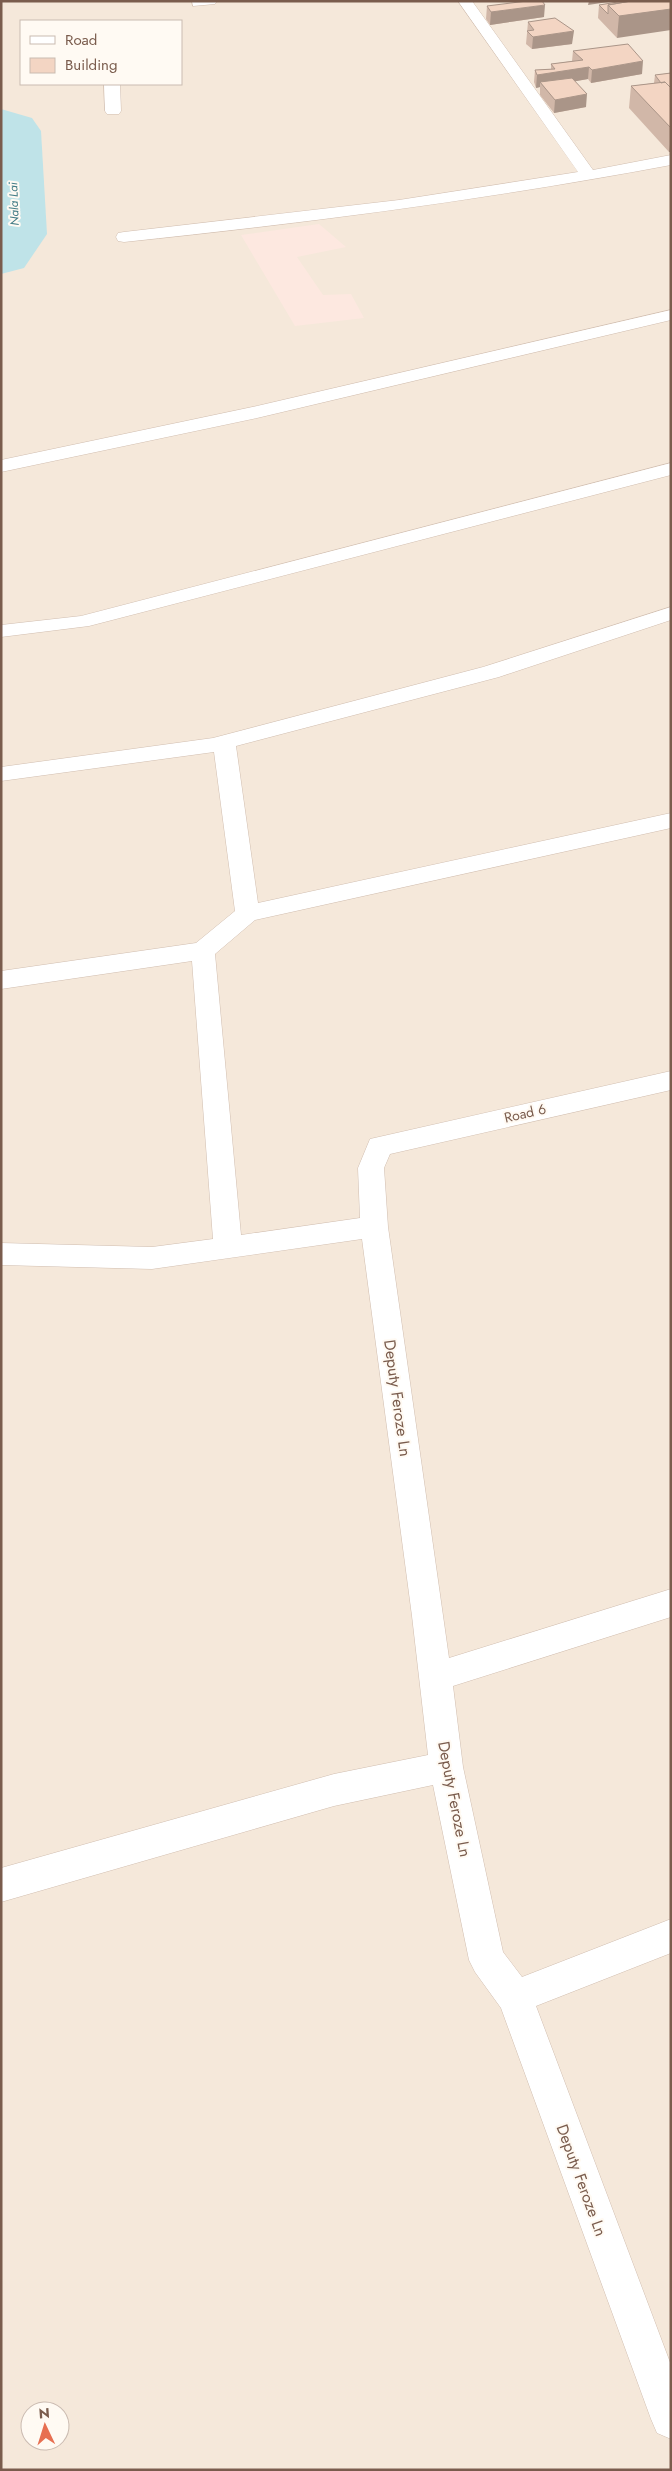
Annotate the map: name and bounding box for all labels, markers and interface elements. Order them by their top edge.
legend [20,20,182,85]
text: Road [65,29,97,51]
text: Building [65,54,117,76]
water label: Nala Lai [4,181,24,226]
street label: Road 6 [502,1098,548,1128]
street label: Deputy Feroze Ln [378,1338,417,1458]
street label: Deputy Feroze Ln [432,1739,477,1859]
street label: Deputy Feroze Ln [551,2121,612,2239]
north arrow [20,2401,70,2451]
text: N [38,2403,50,2423]

